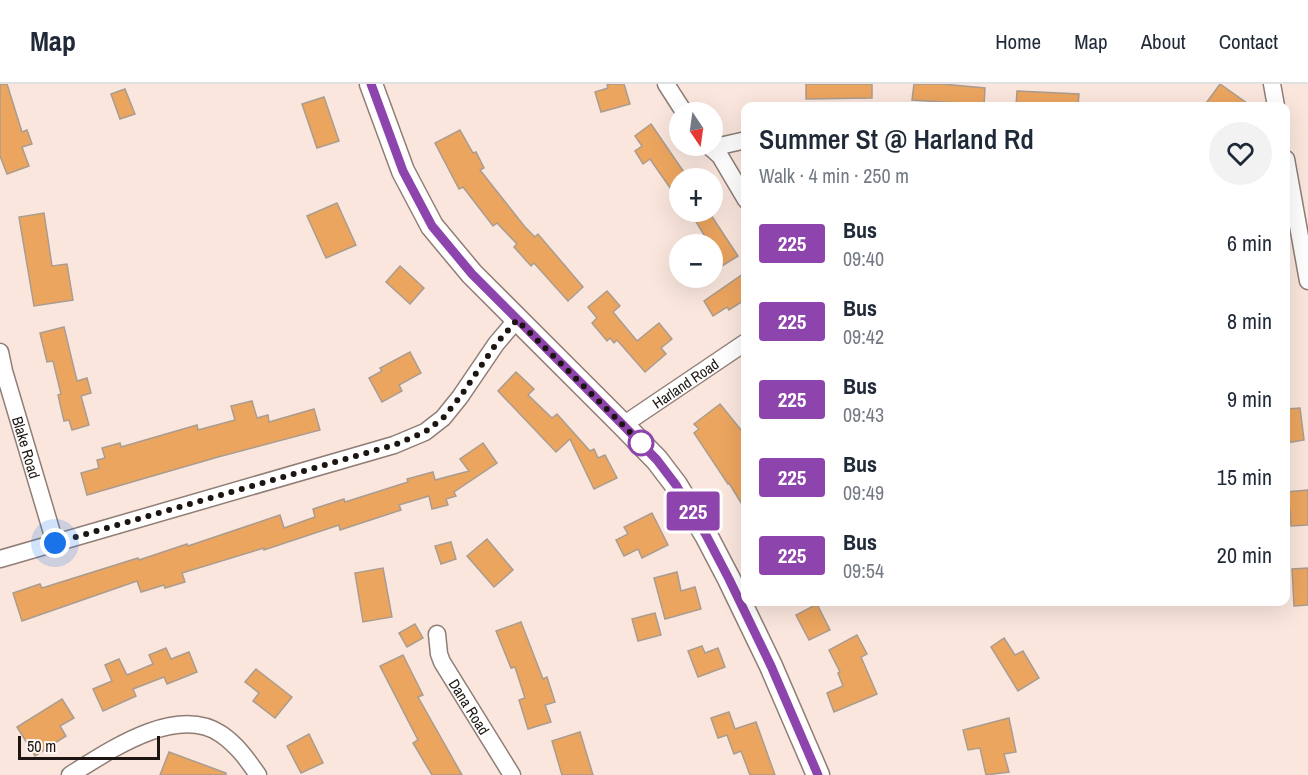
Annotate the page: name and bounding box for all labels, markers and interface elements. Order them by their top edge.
text: Map [30,22,76,60]
text: Home [995,27,1041,56]
text: Map [1074,27,1108,56]
text: About [1141,27,1186,56]
text: Contact [1219,27,1278,56]
north arrow [669,102,723,156]
map controls [669,102,723,288]
text: Summer St @ Harland Rd [759,120,1034,158]
button: heart [1209,122,1272,185]
text: Walk · 4 min · 250 m [759,162,909,189]
button: + [669,168,723,222]
text: Bus [843,215,877,245]
text: 6 min [1227,228,1272,258]
text: 225 [778,229,806,258]
button: − [669,234,723,288]
text: 09:40 [843,245,884,272]
text: Bus [843,293,877,323]
text: 8 min [1227,306,1272,336]
text: 225 [778,307,806,336]
text: 09:42 [843,323,884,350]
street label: Harland Road [648,353,723,413]
text: Bus [843,371,877,401]
text: 9 min [1227,384,1272,414]
text: 225 [778,385,806,414]
text: 09:43 [843,401,884,428]
street label: Blake Road [8,414,46,481]
unlabelled marker [628,430,654,456]
text: Bus [843,449,877,479]
text: 15 min [1217,462,1272,492]
text: 225 [778,463,806,492]
text: 09:49 [843,479,884,506]
line badge: 225 [658,492,728,530]
text: 225 [679,497,707,526]
text: Bus [843,527,877,557]
your location [40,528,70,558]
text: 20 min [1217,540,1272,570]
text: 225 [778,541,806,570]
text: 09:54 [843,557,884,584]
street label: Dana Road [444,675,495,739]
scale bar [18,733,160,760]
text: 50 m [27,735,56,757]

